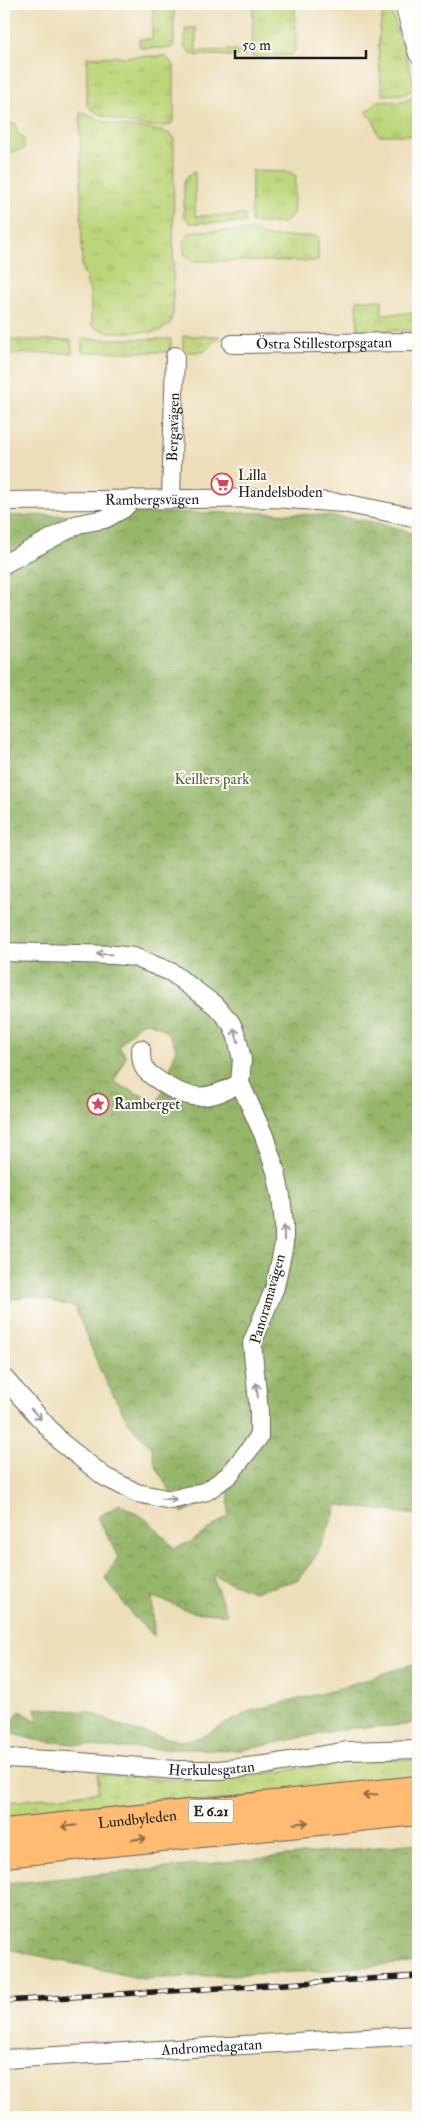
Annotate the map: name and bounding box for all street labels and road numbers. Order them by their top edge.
street label: Östra Stillestorpsgatan [256,333,392,353]
street label: Bergavägen [163,392,183,462]
street label: Rambergsvägen [105,489,199,509]
street label: Panoramavägen [246,1252,290,1346]
street label: Herkulesgatan [168,1757,256,1780]
road number: E 6.21 [188,1800,234,1822]
street label: Lundbyleden [97,1806,178,1833]
street label: Andromedagatan [160,2035,263,2059]

